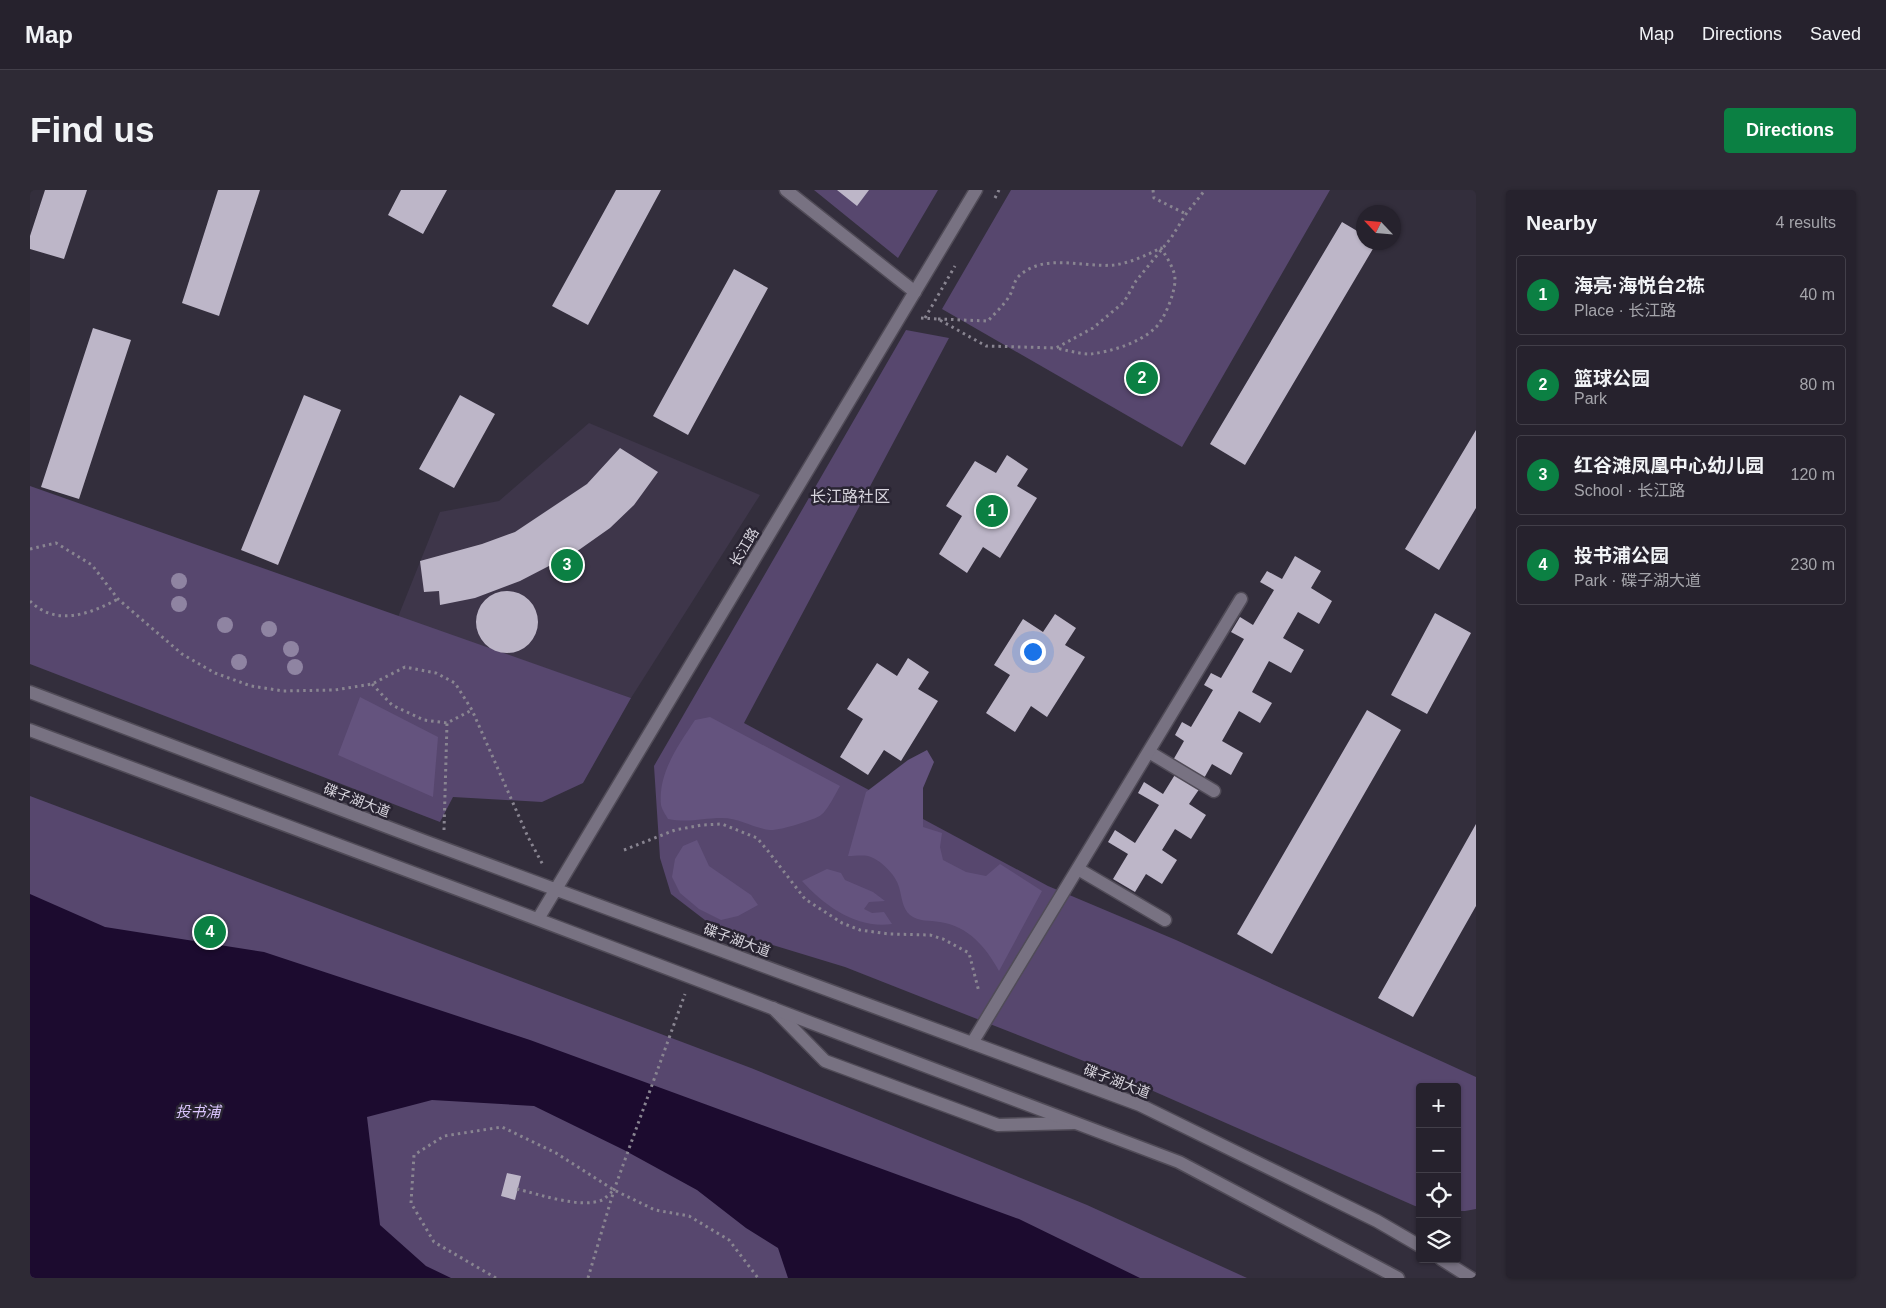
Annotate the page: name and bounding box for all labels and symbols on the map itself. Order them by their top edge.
north arrow [1356,205,1401,250]
pin: 2 [1126,359,1158,397]
district label: 长江路社区 [810,488,890,505]
pin: 1 [976,492,1008,530]
street label: 长江路 [726,525,762,569]
pin: 3 [551,546,583,584]
your location [1020,639,1046,665]
street label: 碟子湖大道 [321,780,393,820]
pin: 4 [194,913,226,951]
street label: 碟子湖大道 [701,921,773,959]
street label: 碟子湖大道 [1081,1061,1153,1101]
water label: 投书浦 [175,1103,222,1120]

